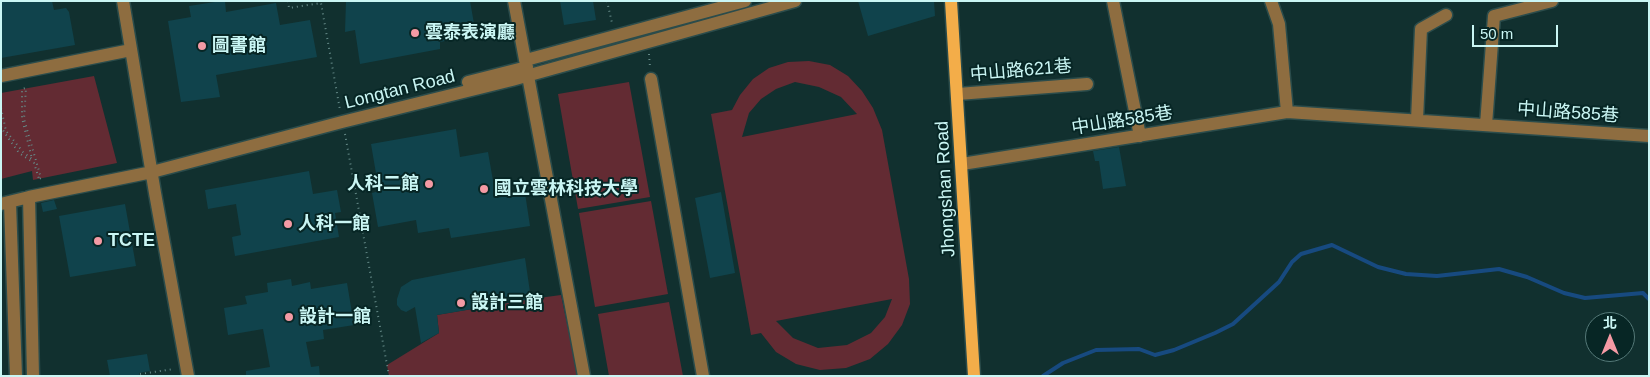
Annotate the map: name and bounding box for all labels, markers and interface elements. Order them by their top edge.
scale bar [1475,15,1561,47]
place label: 雲泰表演廳 [425,22,515,44]
text: 50 m [1480,25,1513,42]
marker: 雲泰表演廳 [409,27,421,39]
place label: 圖書館 [212,35,266,57]
marker: 圖書館 [196,40,208,52]
street label: 中山路621巷 [969,56,1073,86]
street label: Longtan Road [343,66,457,114]
street label: 中山路585巷 [1516,99,1620,127]
street label: 中山路585巷 [1070,102,1174,140]
street label: Jhongshan Road [932,120,960,258]
place label: 人科二館 [347,173,419,195]
marker: 人科二館 [423,178,435,190]
place label: 國立雲林科技大學 [494,178,638,200]
marker: 國立雲林科技大學 [478,183,490,195]
place label: 人科一館 [298,213,370,235]
marker: 人科一館 [282,218,294,230]
place label: TCTE [108,230,155,252]
marker: TCTE [92,235,104,247]
place label: 設計三館 [471,292,543,314]
marker: 設計三館 [455,297,467,309]
place label: 設計一館 [299,306,371,328]
marker: 設計一館 [283,311,295,323]
north arrow [1585,312,1635,362]
text: 北 [1603,315,1617,331]

